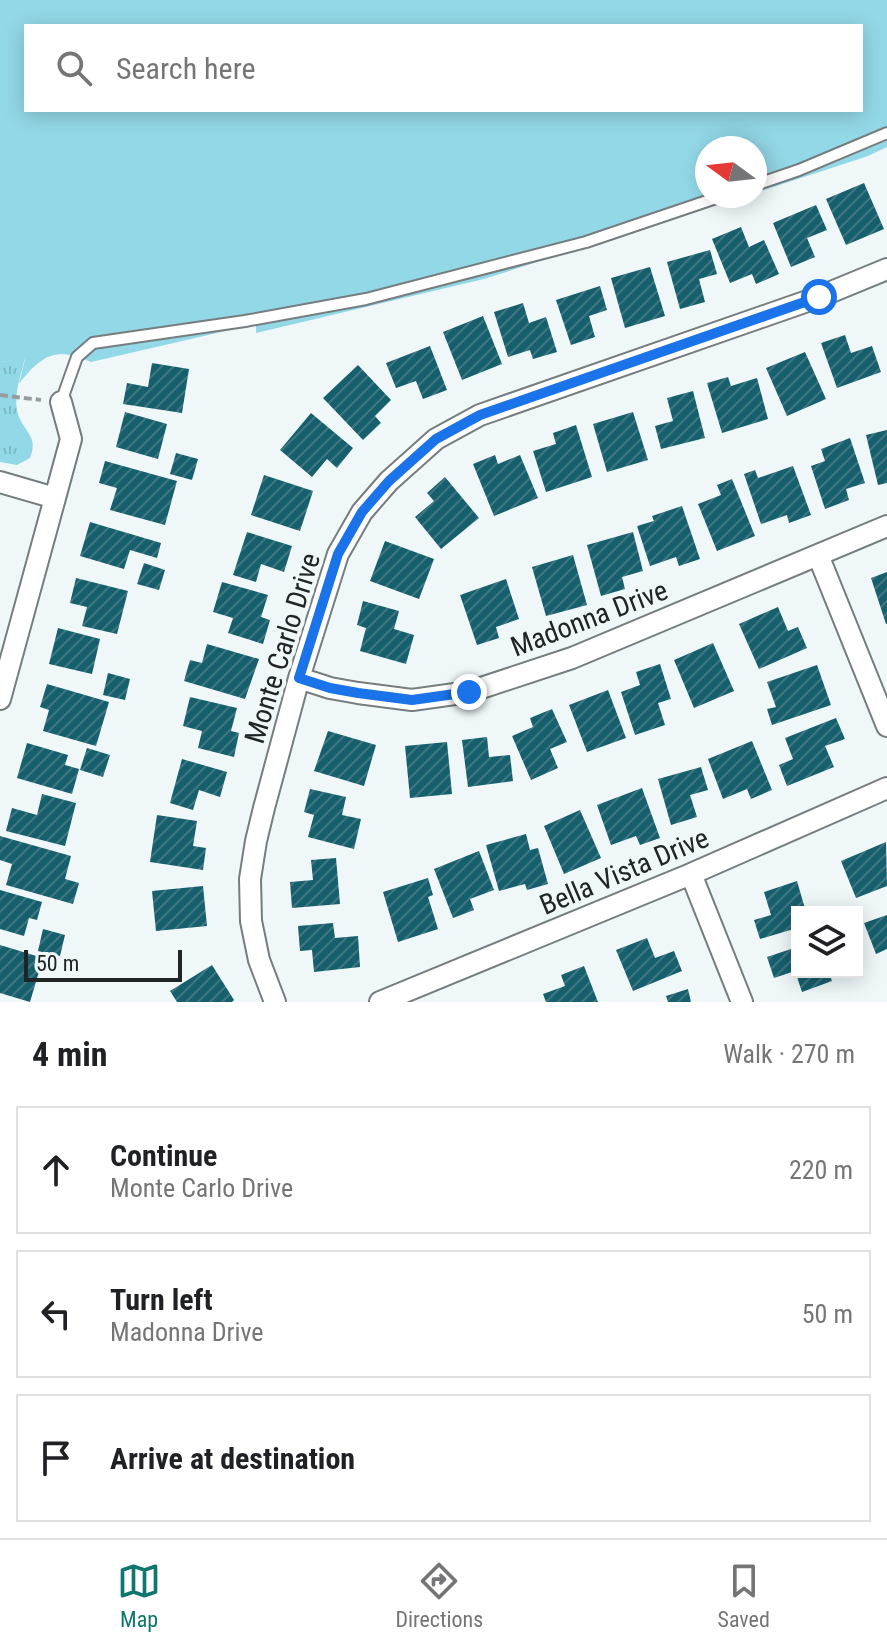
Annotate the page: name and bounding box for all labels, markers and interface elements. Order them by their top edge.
search box [24,24,863,112]
icon: search [52,46,96,90]
text: Search here [116,51,256,86]
north arrow [695,136,767,208]
route start [801,279,837,315]
street label: Monte Carlo Drive [238,549,327,747]
street label: Madonna Drive [506,573,672,663]
route end [451,674,487,710]
street label: Bella Vista Drive [535,821,713,922]
map controls [791,906,863,978]
button: layers [791,906,863,978]
scale bar [24,946,182,982]
text: 50 m [36,951,79,976]
text: 4 min [32,1034,108,1074]
text: Walk · 270 m [723,1039,855,1069]
text: Continue [110,1138,217,1173]
icon: ahead [34,1148,78,1192]
text: 220 m [789,1155,853,1185]
text: Monte Carlo Drive [110,1173,293,1203]
text: Turn left [110,1282,213,1317]
icon: left [34,1292,78,1336]
text: 50 m [802,1299,853,1329]
text: Madonna Drive [110,1317,264,1347]
icon: arrive [34,1436,78,1480]
text: Arrive at destination [110,1441,355,1476]
tab: Map [117,1559,161,1632]
tab: Directions [395,1559,483,1632]
tab: Saved [718,1559,770,1632]

